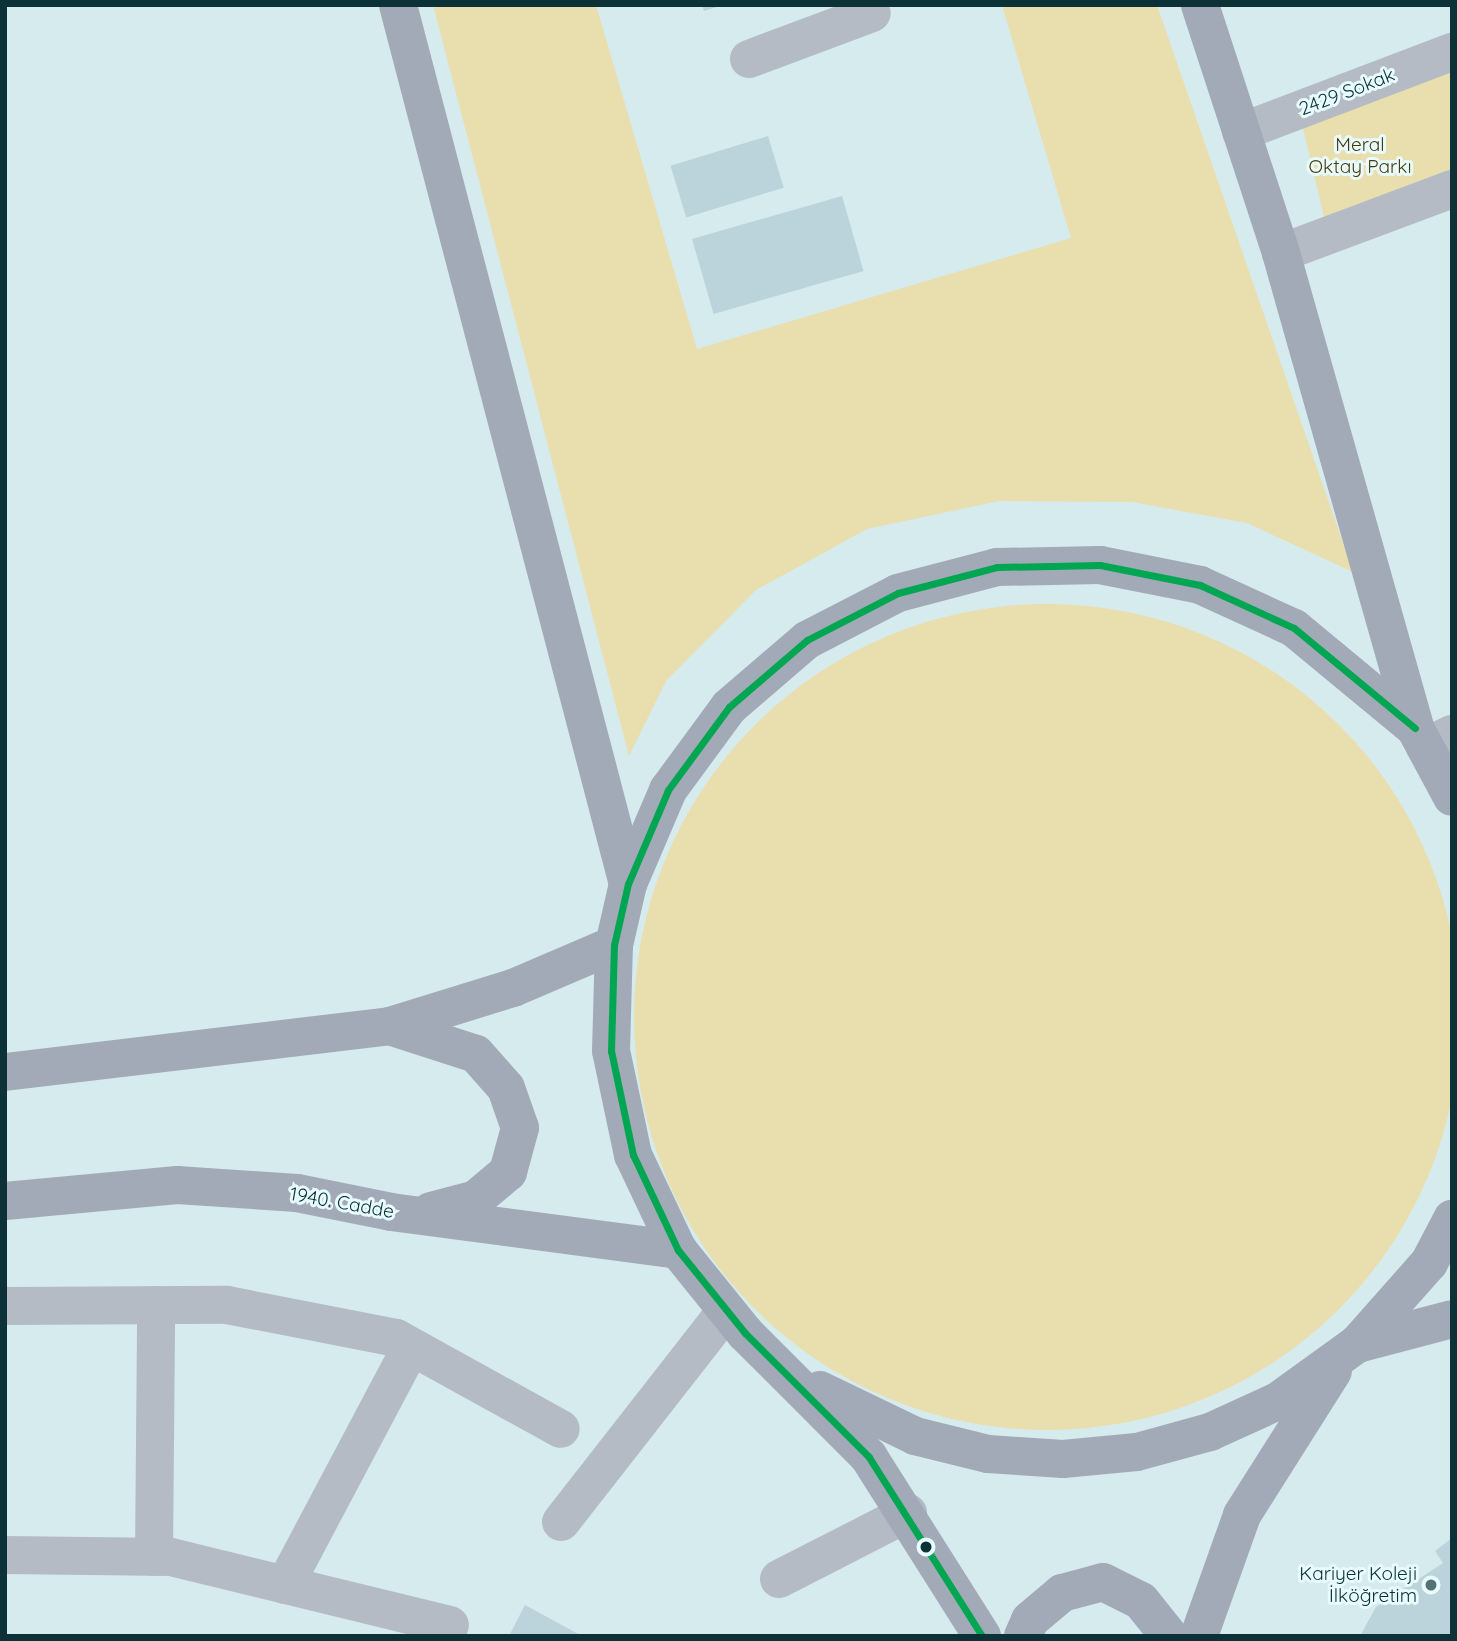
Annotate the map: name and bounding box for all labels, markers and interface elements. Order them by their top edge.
street label: 2429 Sokak [1296,63,1398,121]
park label: Meral Oktay Parkı [1309,134,1411,178]
street label: 1940. Cadde [288,1183,396,1223]
unlabelled marker [919,1540,933,1554]
place label: Kariyer Koleji İlköğretim [1299,1563,1417,1607]
marker: Kariyer Koleji İlköğretim [1423,1577,1439,1593]

